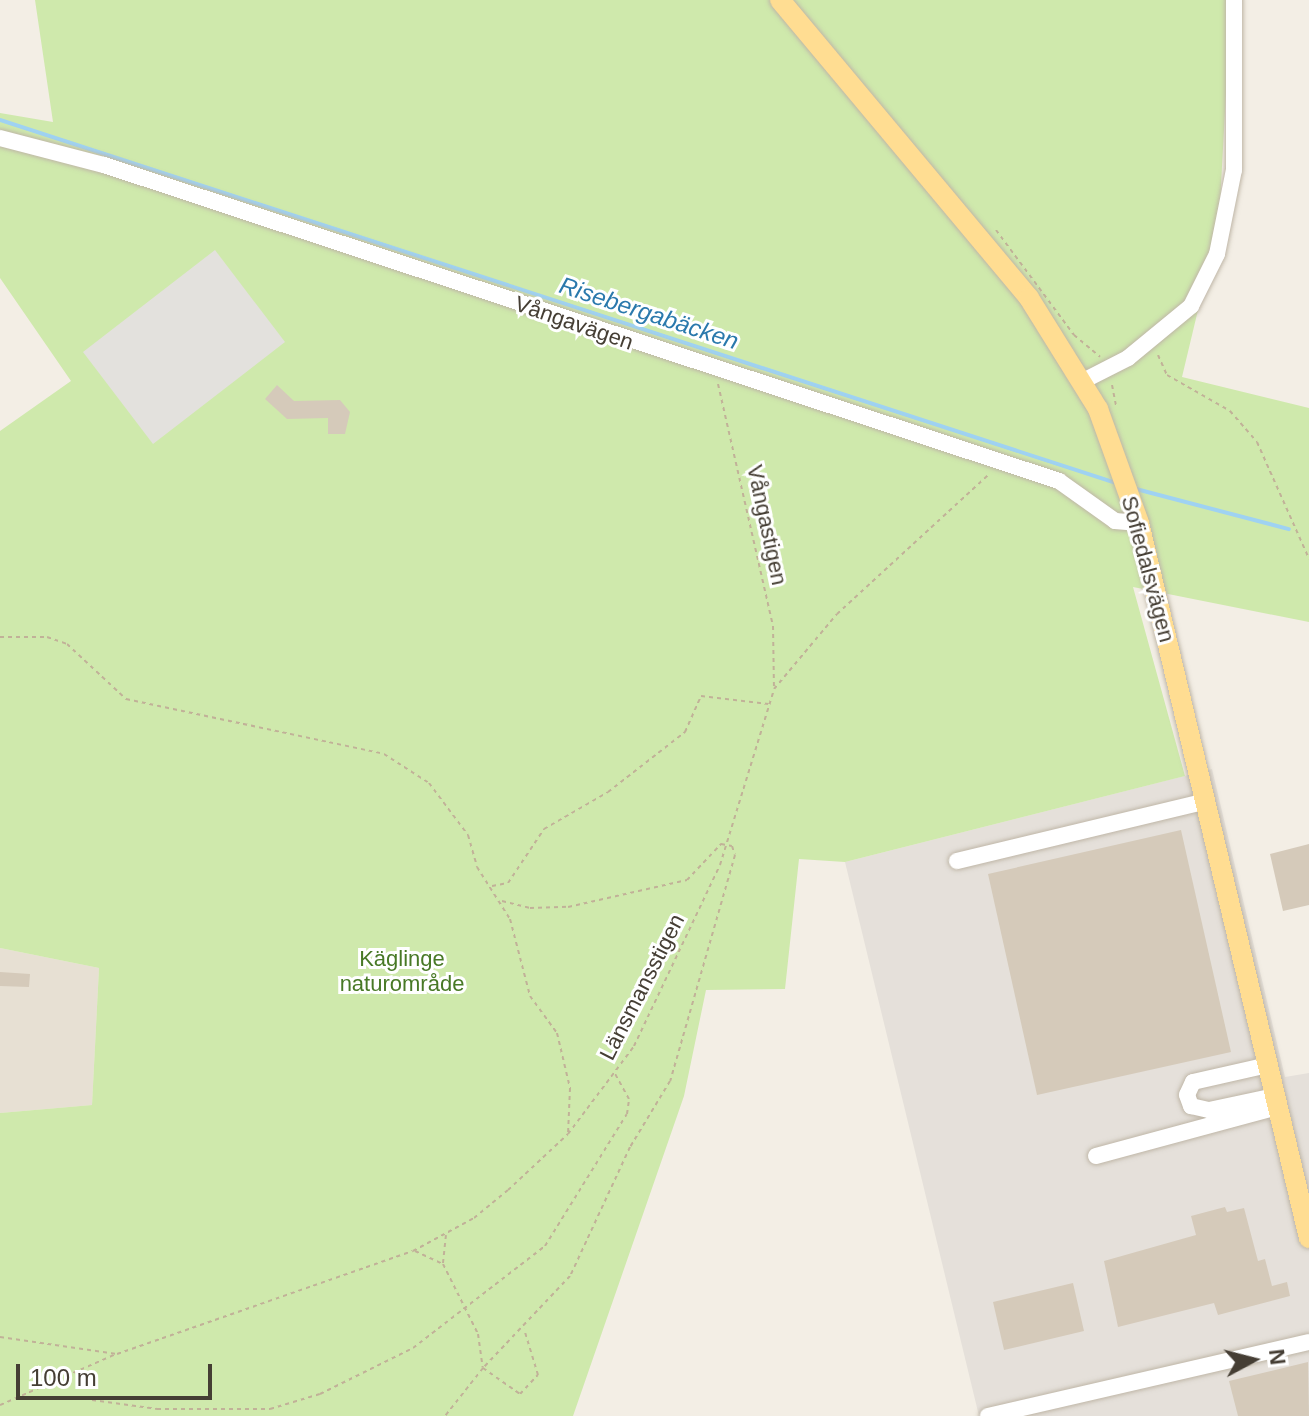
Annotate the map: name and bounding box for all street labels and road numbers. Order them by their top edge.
street label: Vångavägen [511,290,637,356]
street label: Vångastigen [741,462,793,588]
street label: Sofiedalsvägen [1116,493,1180,645]
street label: Länsmansstigen [594,910,690,1064]

